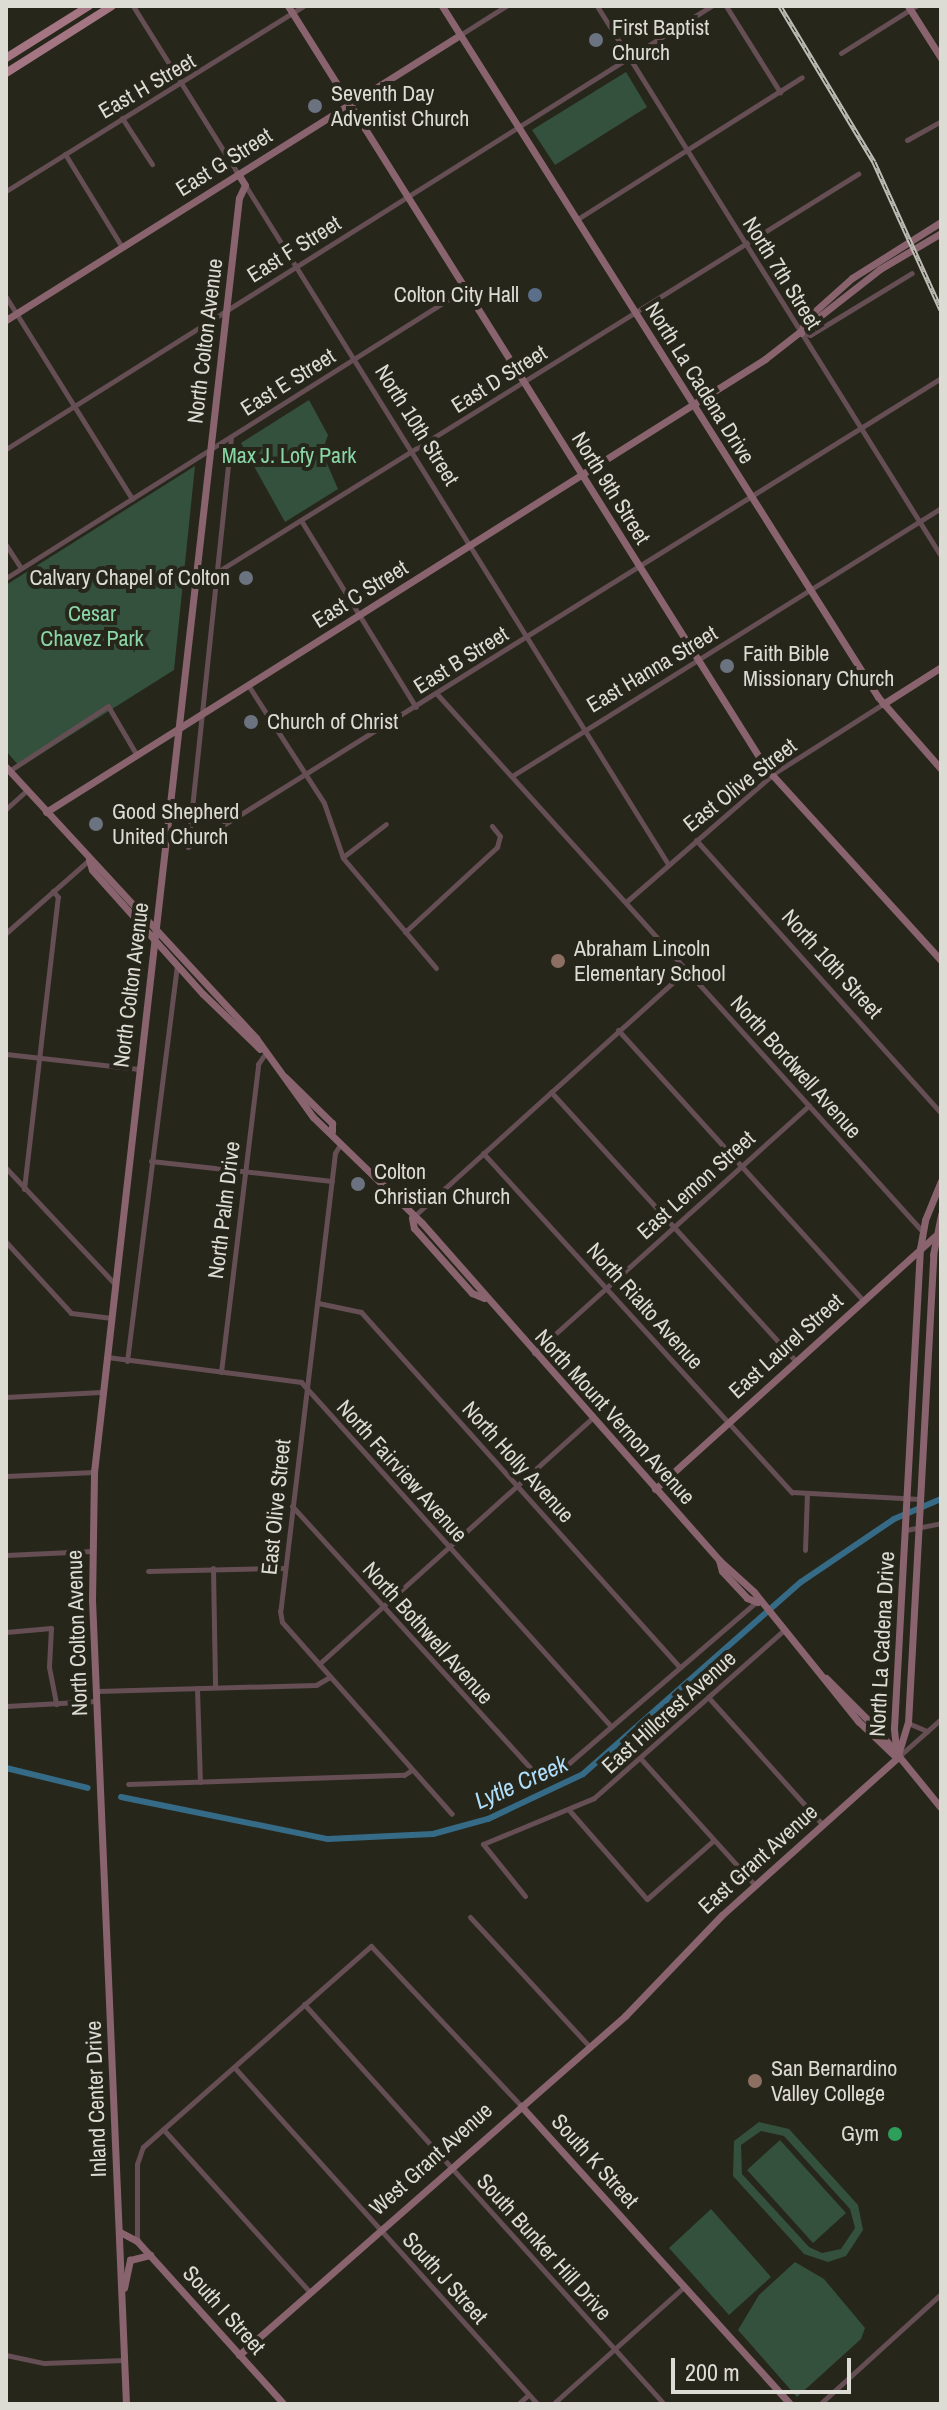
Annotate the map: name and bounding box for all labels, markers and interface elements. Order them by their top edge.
place label: First Baptist Church [612,14,709,66]
marker: First Baptist Church [587,31,605,49]
street label: East H Street [94,48,200,124]
place label: Seventh Day Adventist Church [331,80,469,132]
marker: Seventh Day Adventist Church [306,97,324,115]
street label: East G Street [171,122,277,202]
street label: East F Street [242,210,346,288]
street label: North 7th Street [737,212,827,334]
street label: North Colton Avenue [182,256,228,426]
place label: Colton City Hall [394,282,519,308]
marker: Colton City Hall [526,286,544,304]
street label: North La Cadena Drive [640,297,760,469]
street label: East D Street [447,339,551,419]
street label: East E Street [236,343,340,421]
street label: North 10th Street [369,360,465,490]
street label: North 9th Street [566,427,656,549]
park label: Max J. Lofy Park [222,443,356,469]
street label: East C Street [308,554,412,634]
place label: Calvary Chapel of Colton [29,565,230,591]
marker: Calvary Chapel of Colton [237,569,255,587]
park label: Cesar Chavez Park [40,600,144,652]
street label: East Hanna Street [582,620,722,718]
street label: East B Street [409,621,513,699]
place label: Faith Bible Missionary Church [743,640,894,692]
marker: Faith Bible Missionary Church [718,657,736,675]
place label: Church of Christ [267,709,398,735]
marker: Church of Christ [242,713,260,731]
street label: East Olive Street [678,733,802,837]
place label: Good Shepherd United Church [112,798,239,850]
marker: Good Shepherd United Church [87,815,105,833]
street label: North Colton Avenue [108,900,154,1070]
street label: North 10th Street [776,904,888,1024]
place label: Abraham Lincoln Elementary School [574,935,725,986]
marker: Abraham Lincoln Elementary School [549,952,567,970]
street label: North Bordwell Avenue [725,990,867,1144]
street label: East Lemon Street [632,1125,760,1245]
street label: North Palm Drive [202,1140,246,1280]
place label: Colton Christian Church [374,1158,510,1210]
marker: Colton Christian Church [349,1175,367,1193]
street label: North Rialto Avenue [581,1237,709,1375]
street label: East Laurel Street [724,1288,848,1404]
street label: North Mount Vernon Avenue [529,1324,701,1510]
street label: North Fairview Avenue [331,1394,473,1548]
street label: North Holly Avenue [456,1396,580,1528]
street label: East Olive Street [256,1438,296,1576]
street label: North Colton Avenue [61,1549,93,1717]
street label: North La Cadena Drive [864,1551,900,1737]
street label: North Bothwell Avenue [357,1556,499,1710]
street label: East Hillcrest Avenue [596,1645,742,1779]
water label: Lytle Creek [470,1749,572,1815]
street label: East Grant Avenue [693,1798,823,1920]
street label: Inland Center Drive [80,2020,112,2178]
place label: San Bernardino Valley College [771,2055,897,2106]
marker: San Bernardino Valley College [746,2072,764,2090]
street label: West Grant Avenue [364,2097,498,2221]
street label: South K Street [546,2109,644,2213]
place label: Gym [841,2121,879,2147]
marker: Gym [886,2125,904,2143]
street label: South Bunker Hill Drive [471,2168,617,2326]
street label: South J Street [397,2227,493,2329]
street label: South I Street [177,2260,271,2360]
scale bar [675,2342,855,2392]
text: 200 m [685,2356,740,2388]

